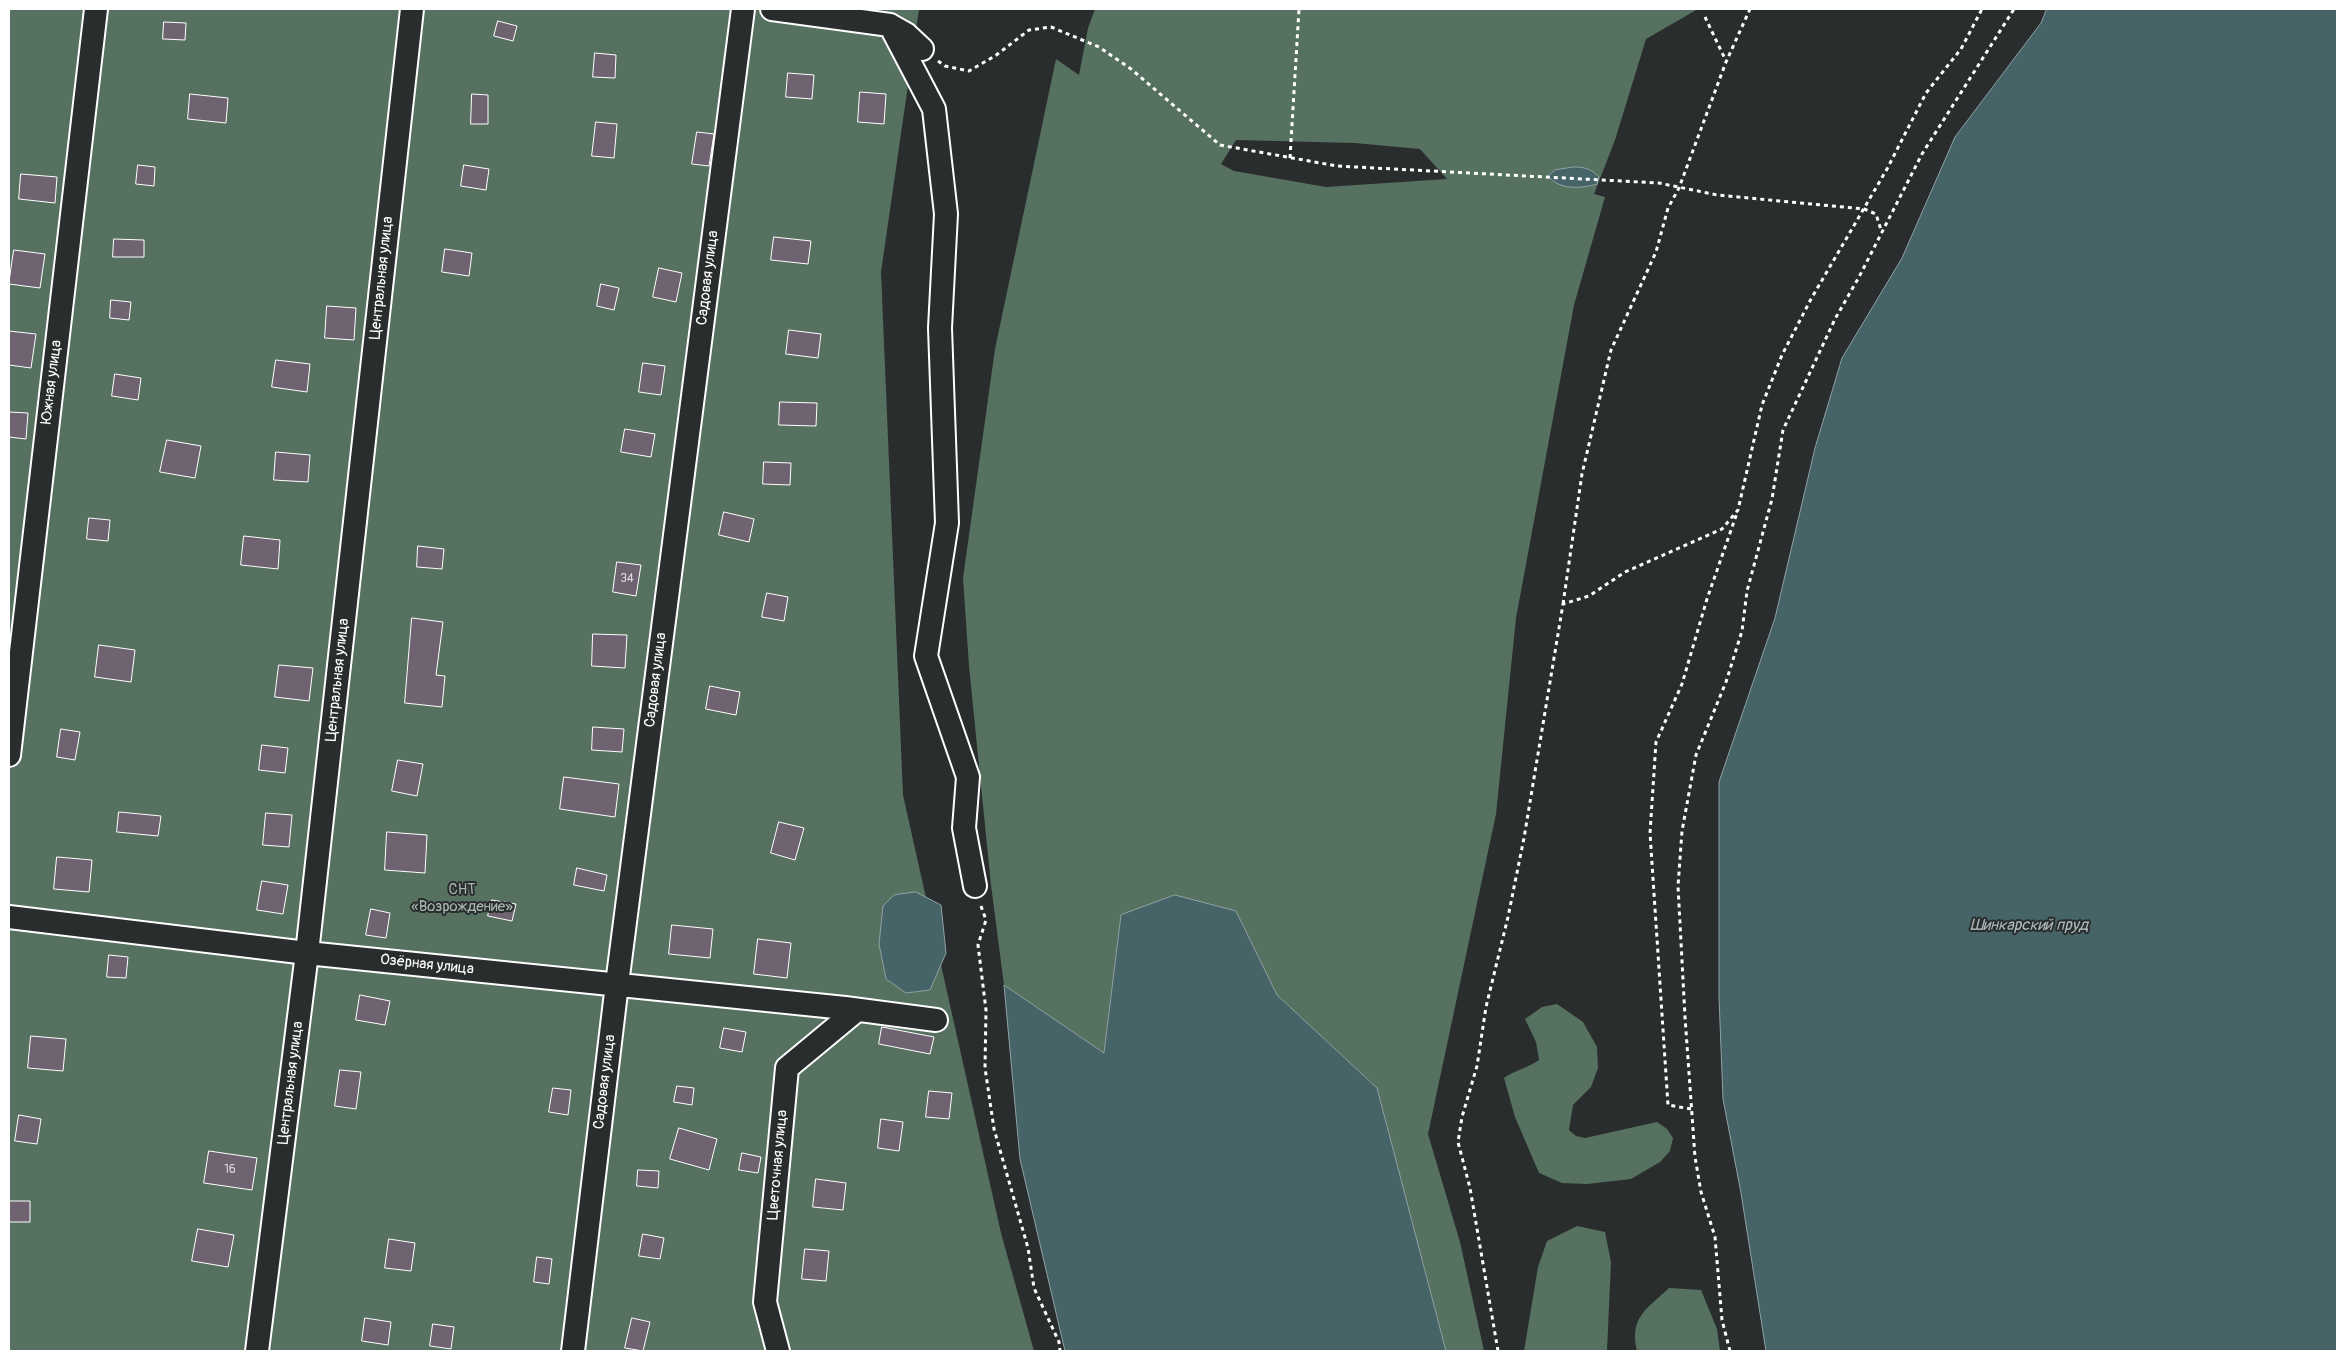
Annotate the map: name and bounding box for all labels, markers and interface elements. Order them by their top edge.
street label: Центральная улица [367,215,397,341]
street label: Садовая улица [693,230,723,326]
street label: Южная улица [38,339,66,425]
house number: 34 [620,572,634,586]
street label: Центральная улица [323,617,353,743]
street label: Садовая улица [641,632,671,728]
park label: СНТ «Возрождение» [411,881,513,916]
water label: Шинкарский пруд [1970,916,2088,936]
street label: Озёрная улица [379,951,475,979]
street label: Центральная улица [275,1020,307,1146]
street label: Садовая улица [590,1034,620,1130]
street label: Цветочная улица [764,1109,792,1221]
house number: 16 [224,1163,236,1177]

